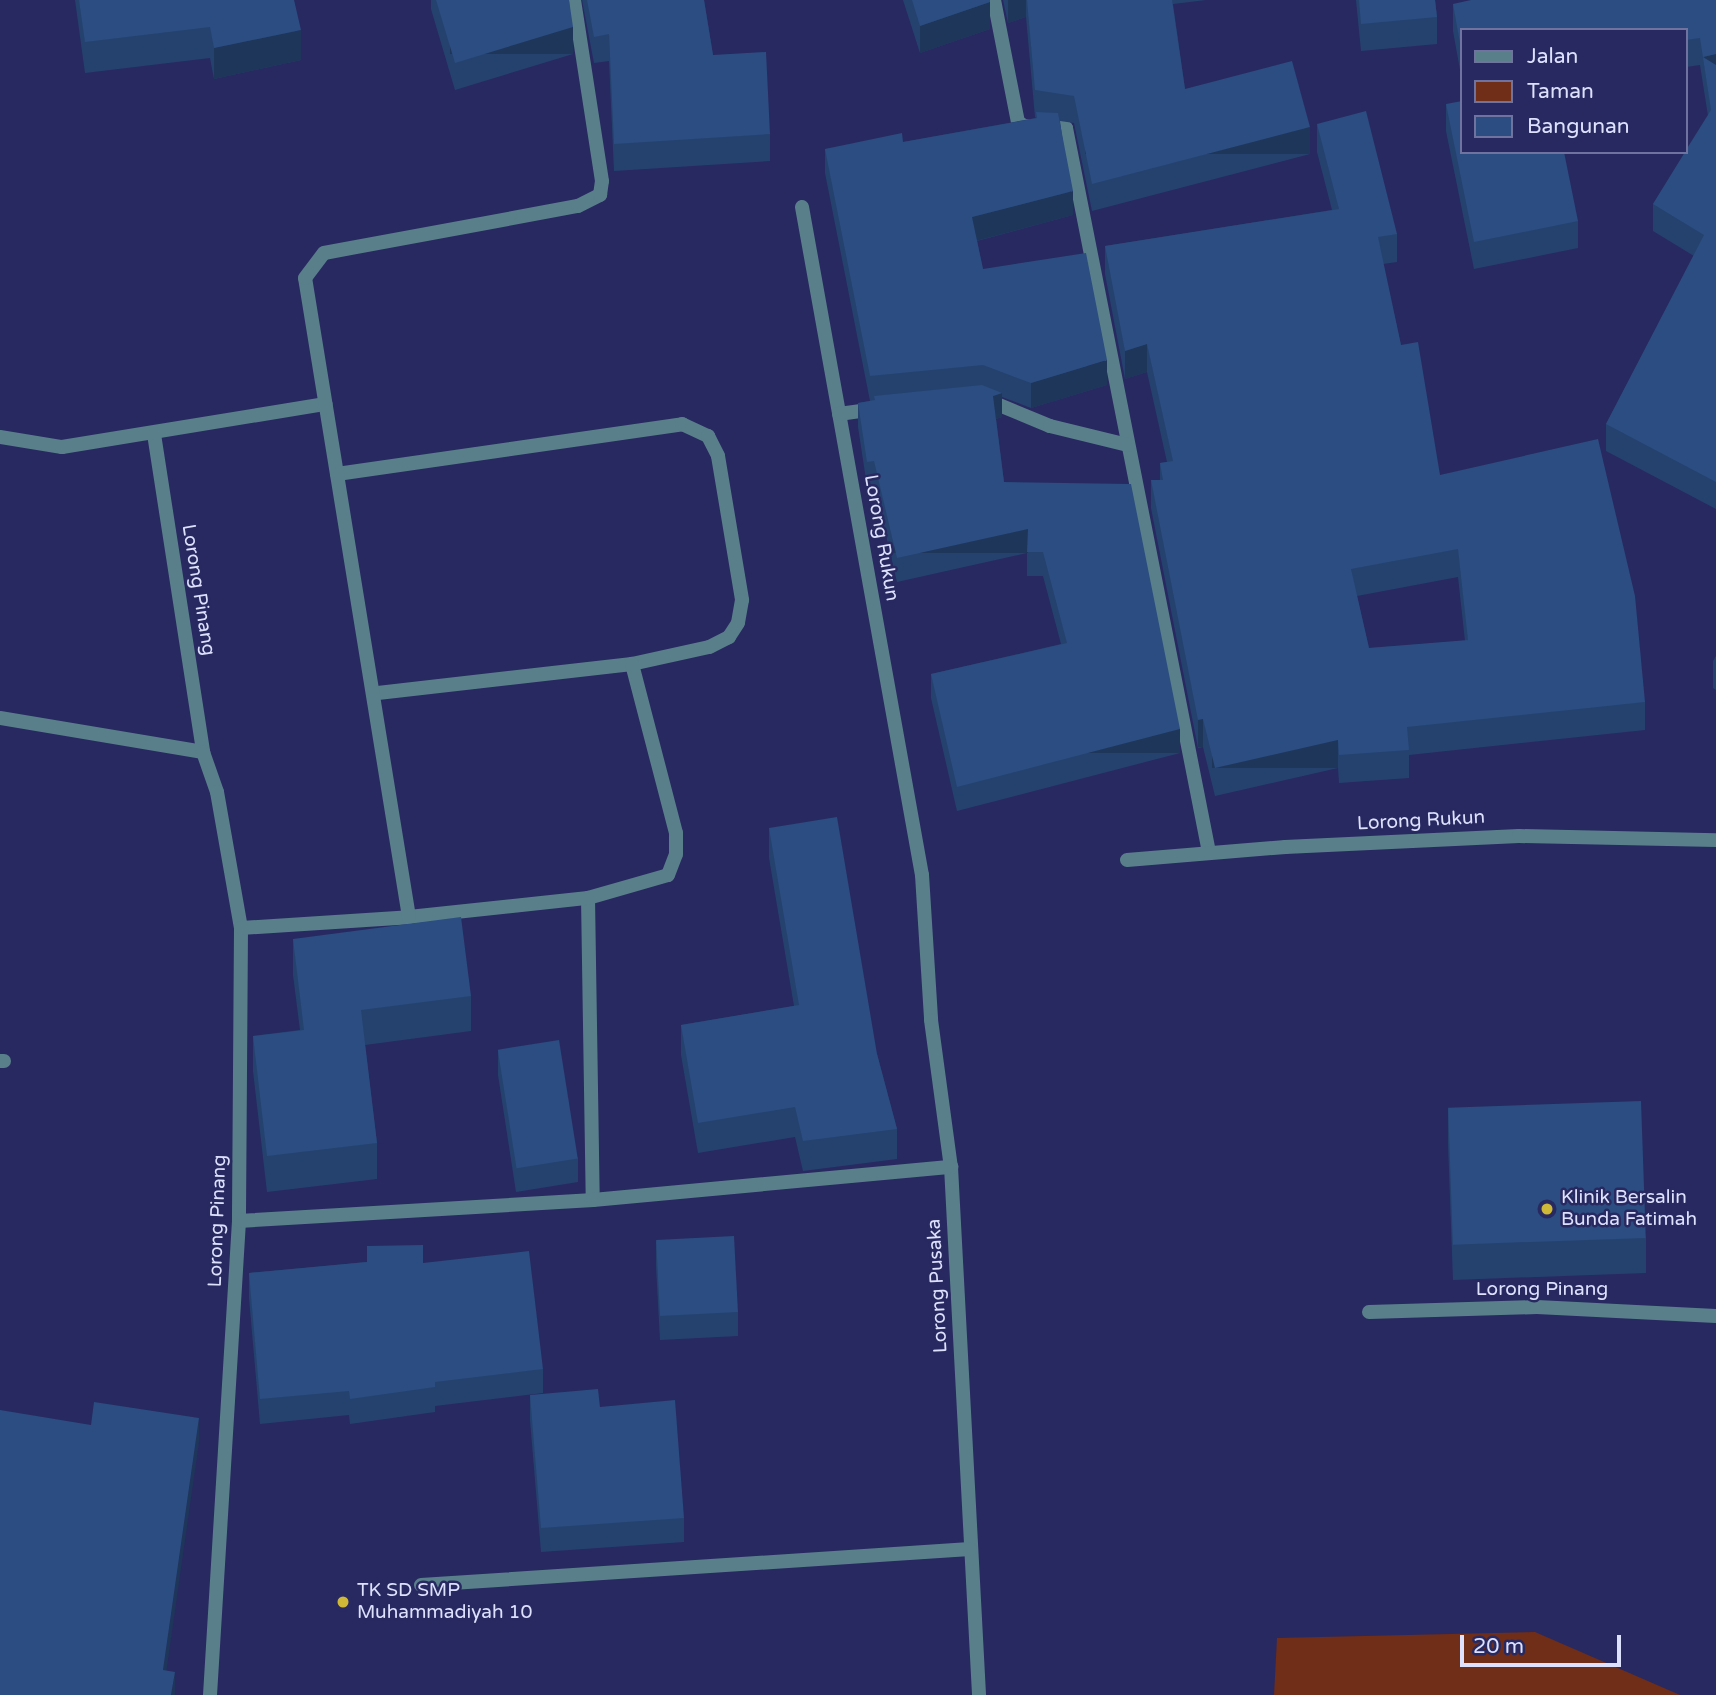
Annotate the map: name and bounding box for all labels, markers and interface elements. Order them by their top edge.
legend [1460,28,1688,154]
text: Jalan [1527,44,1578,69]
text: Taman [1527,79,1594,104]
text: Bangunan [1527,114,1630,139]
street label: Lorong Rukun [859,473,903,603]
street label: Lorong Pinang [176,523,220,657]
street label: Lorong Rukun [1356,806,1486,836]
street label: Lorong Pinang [204,1154,232,1288]
place label: Klinik Bersalin Bunda Fatimah [1561,1187,1697,1231]
marker: Klinik Bersalin Bunda Fatimah [1539,1201,1555,1217]
street label: Lorong Pusaka [923,1218,953,1354]
street label: Lorong Pinang [1476,1279,1608,1301]
place label: TK SD SMP Muhammadiyah 10 [357,1580,532,1624]
marker: TK SD SMP Muhammadiyah 10 [335,1594,351,1610]
scale bar [1464,1622,1625,1666]
text: 20 m [1473,1634,1524,1659]

